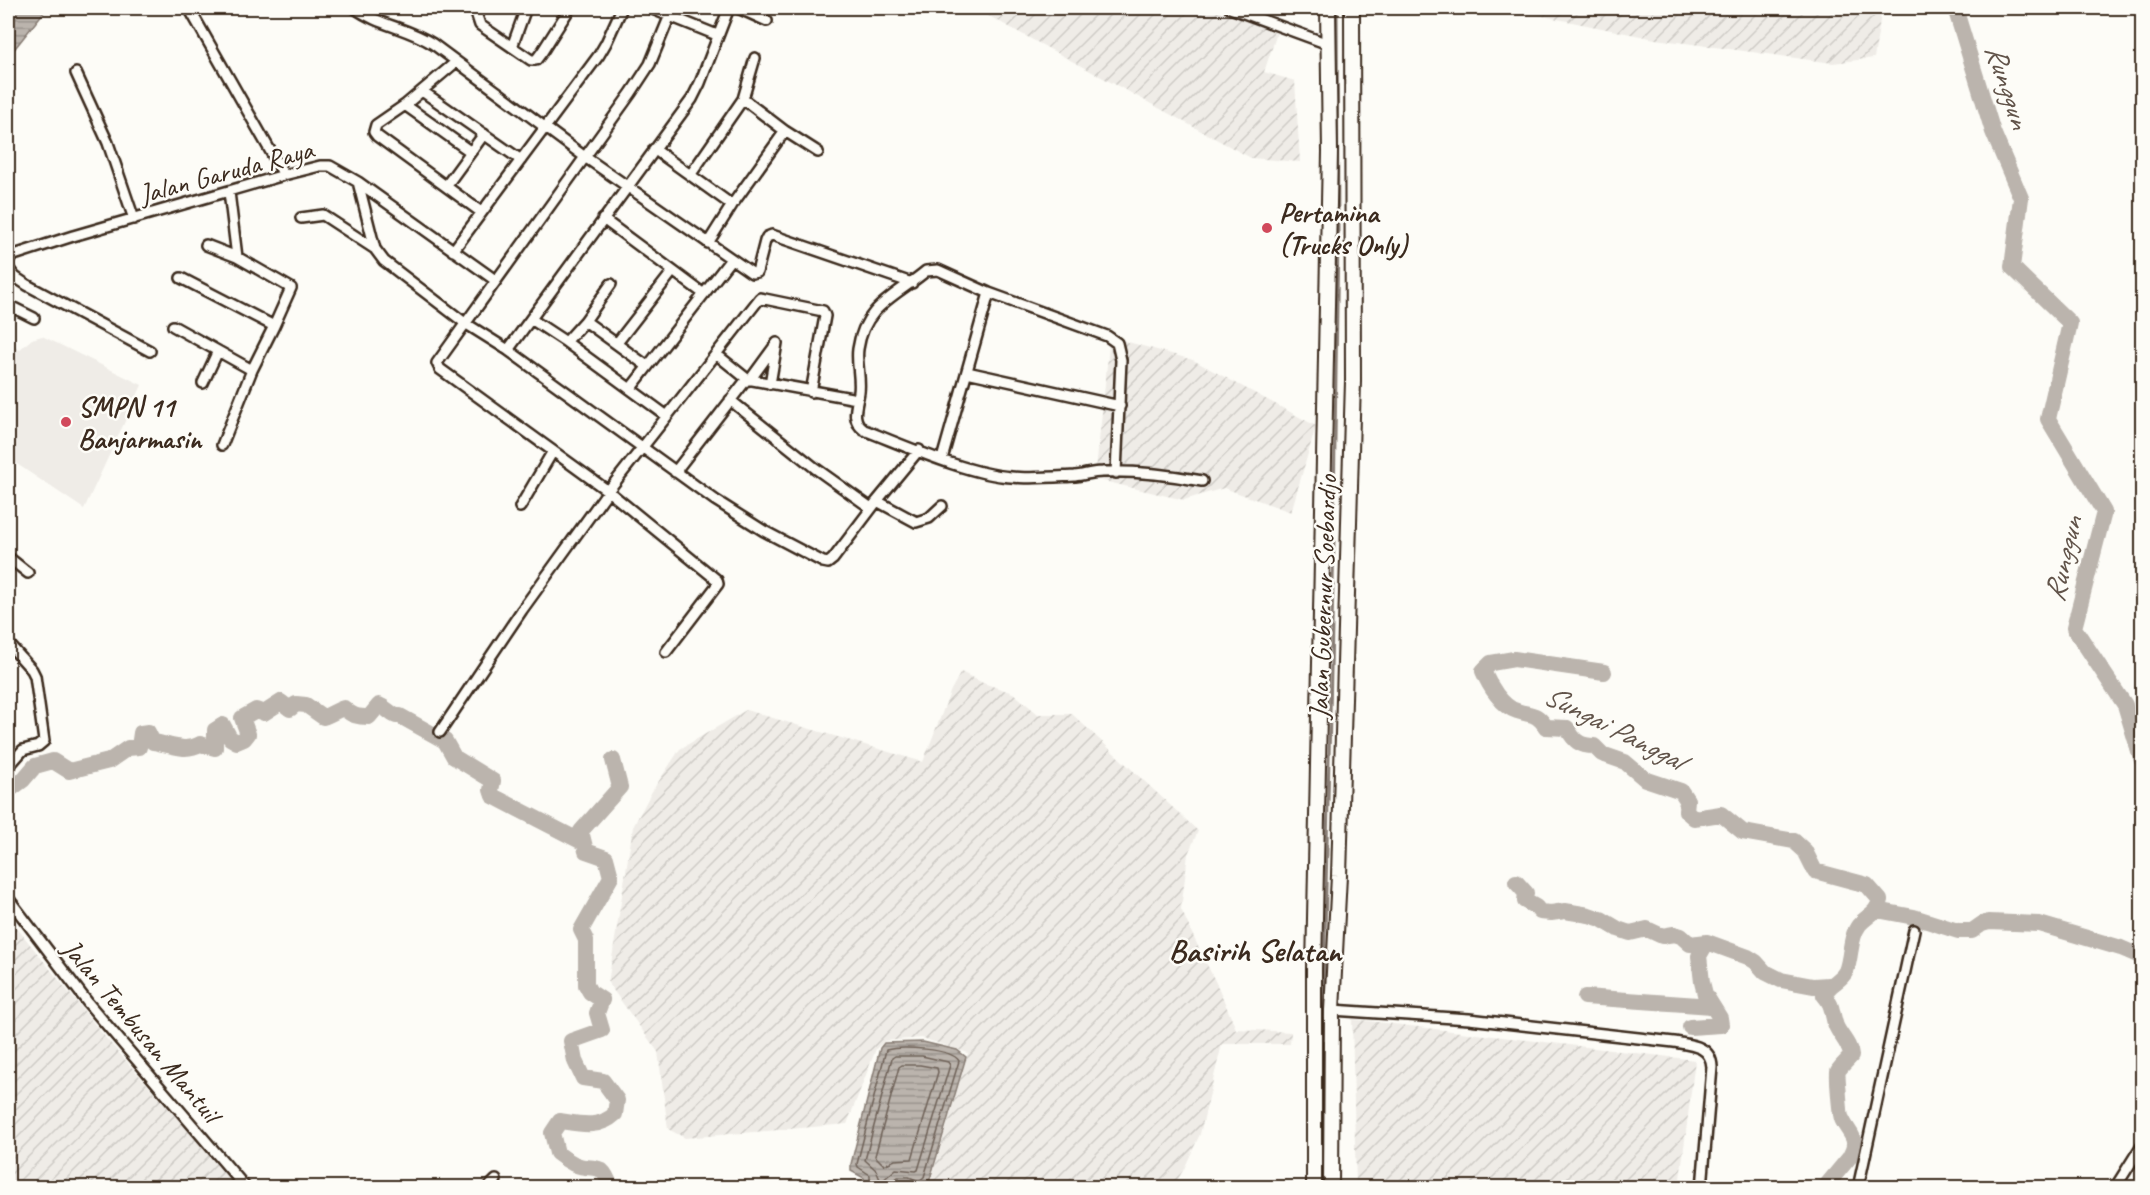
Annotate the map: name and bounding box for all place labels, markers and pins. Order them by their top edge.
place label: Pertamina (Trucks Only) [1279,195,1409,262]
marker: Pertamina (Trucks Only) [1260,221,1274,235]
place label: SMPN 11 Banjarmasin [78,389,203,456]
marker: SMPN 11 Banjarmasin [59,415,73,429]

